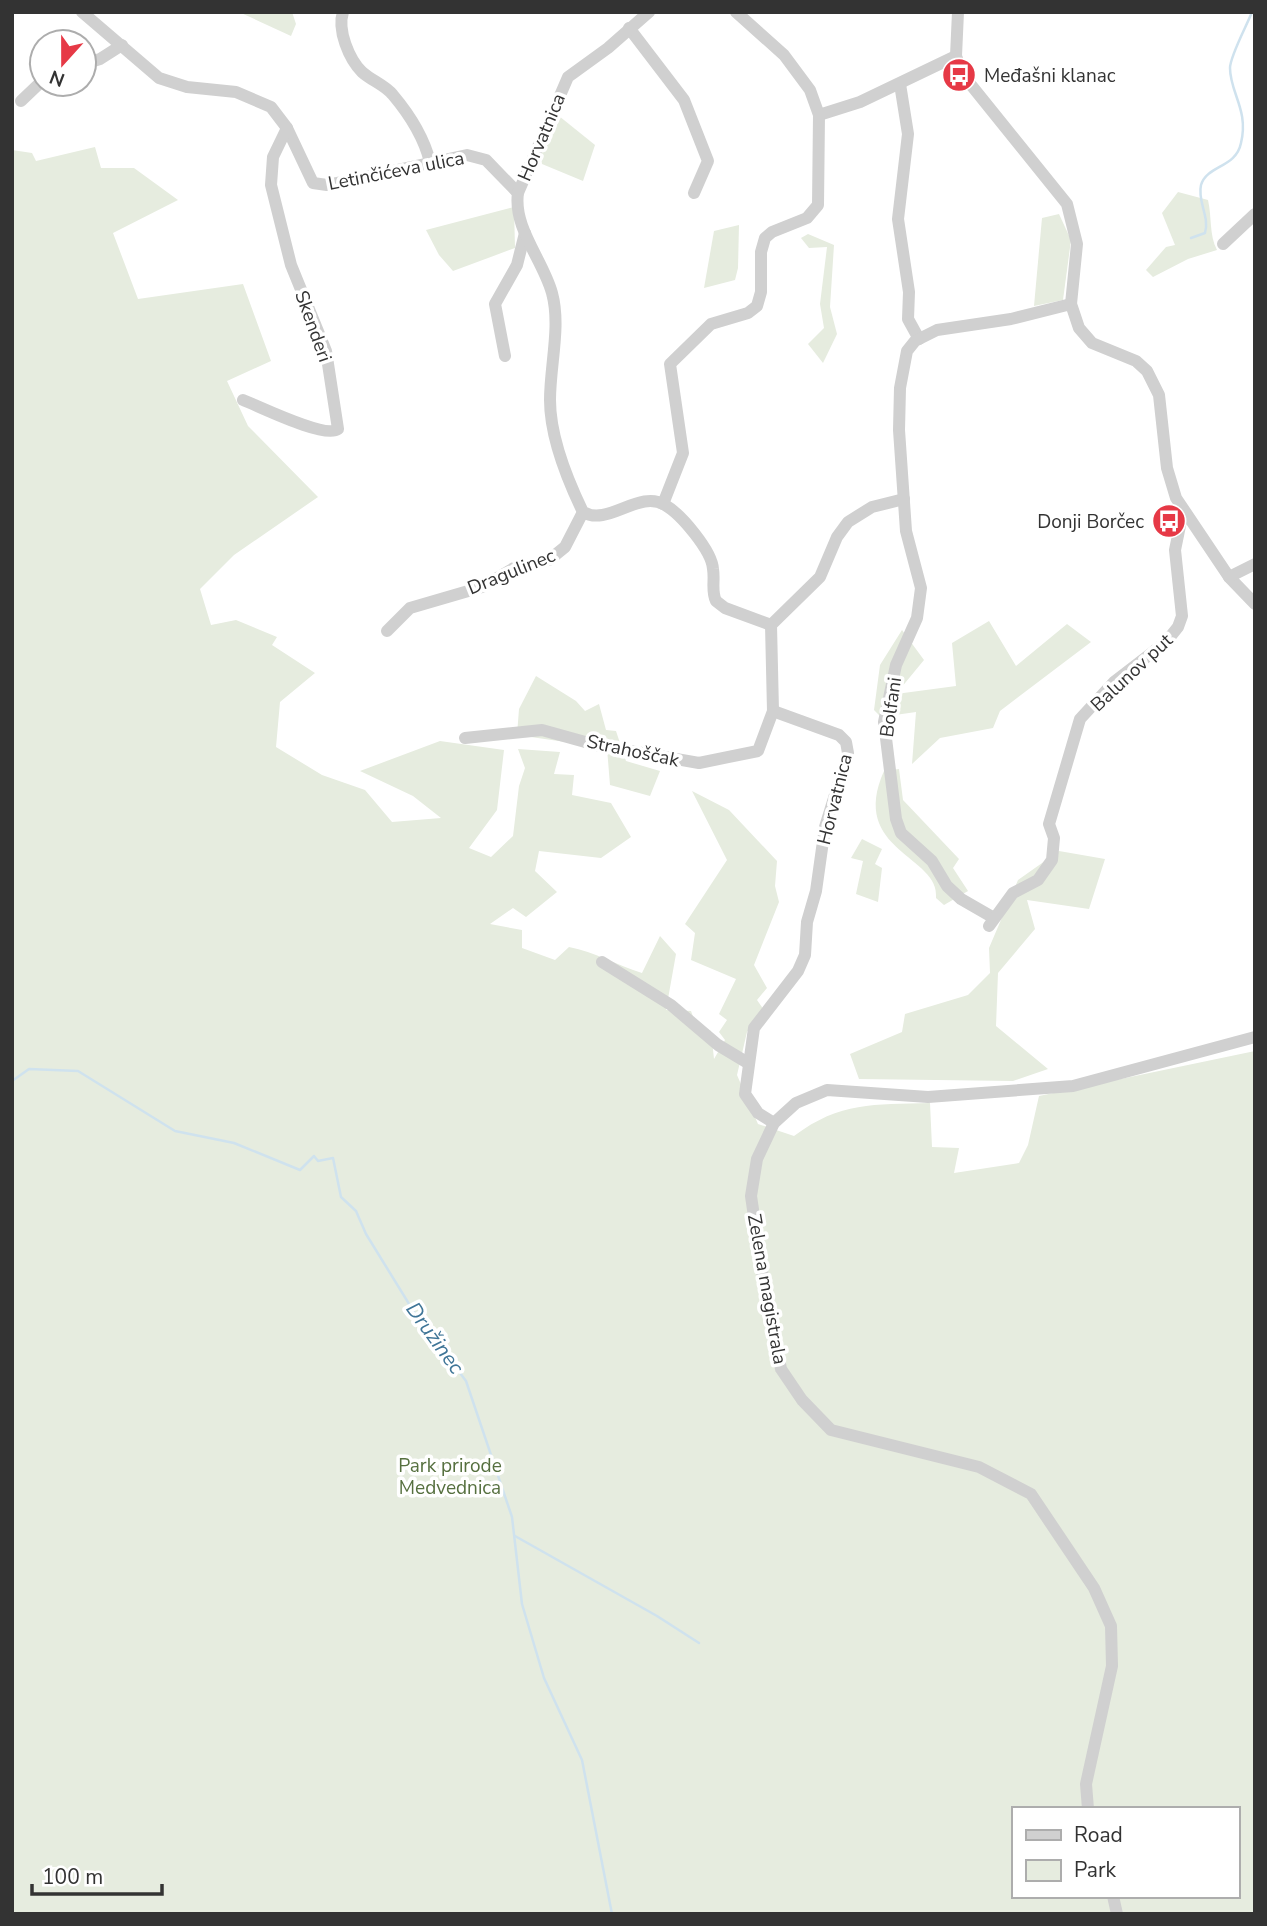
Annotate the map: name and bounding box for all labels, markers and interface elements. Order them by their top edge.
north arrow [28,28,98,98]
bus stop icon: Međašni klanac [940,56,978,94]
text: N [46,63,69,93]
place label: Međašni klanac [984,63,1116,89]
street label: Horvatnica [512,90,572,185]
street label: Letinčićeva ulica [326,145,466,197]
street label: Skenderi [288,287,338,366]
bus stop icon: Donji Borčec [1150,502,1188,540]
place label: Donji Borčec [1037,509,1144,535]
street label: Dragulinec [464,542,559,601]
street label: Balunov put [1085,628,1179,718]
street label: Bolfani [874,675,908,739]
street label: Strahoščak [584,729,682,774]
street label: Horvatnica [811,751,859,847]
street label: Zelena magistrala [741,1212,793,1366]
water label: Družinec [399,1296,471,1380]
park label: Park prirode Medvednica [398,1453,502,1501]
legend [1012,1807,1239,1898]
text: Road [1074,1821,1123,1849]
scale bar [32,1853,161,1897]
text: Park [1074,1856,1116,1884]
text: 100 m [42,1863,103,1891]

